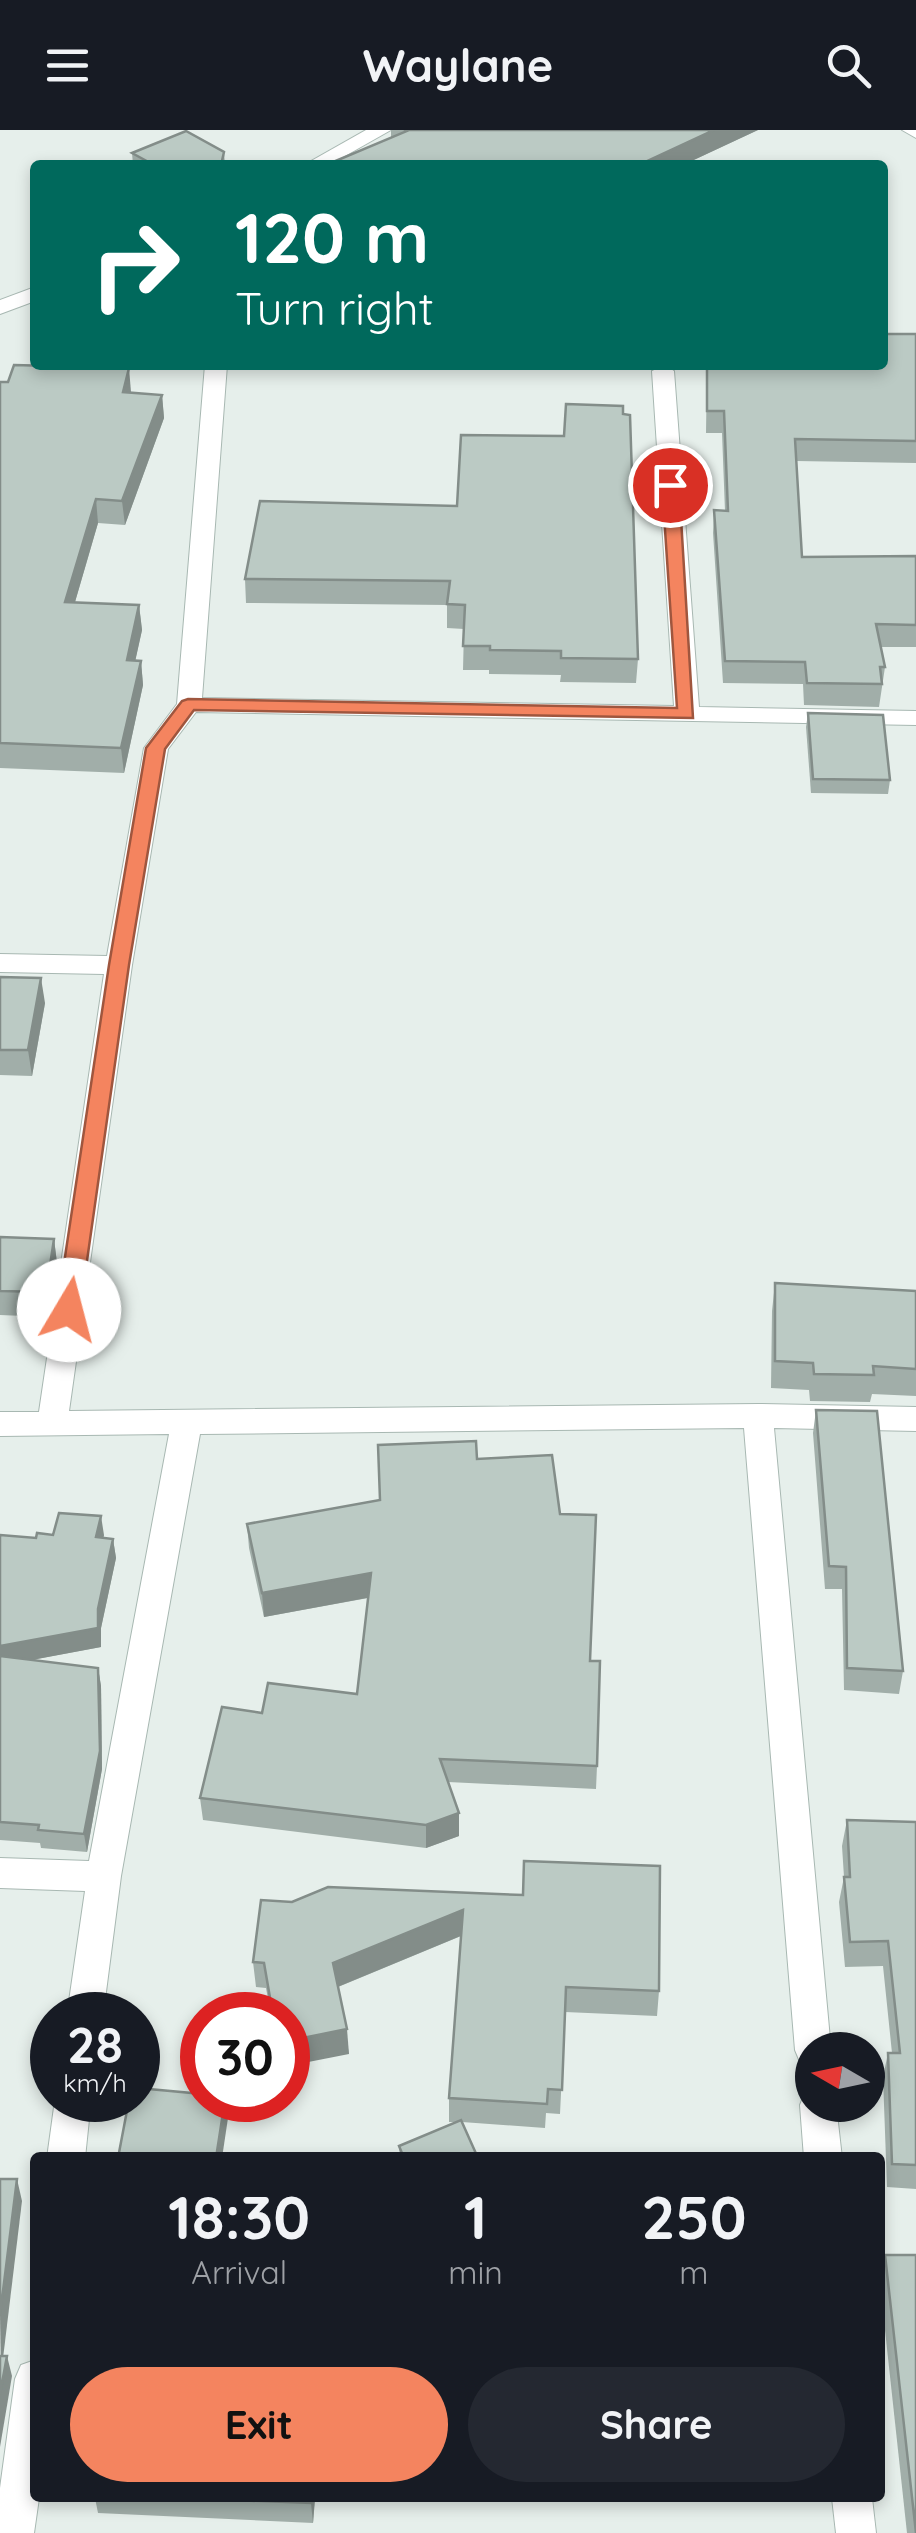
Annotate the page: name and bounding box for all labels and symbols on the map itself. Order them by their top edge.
pin [628,443,713,528]
position arrow [17,1258,121,1362]
speed limit sign: 30 [180,1992,310,2122]
north arrow [795,2032,885,2122]

